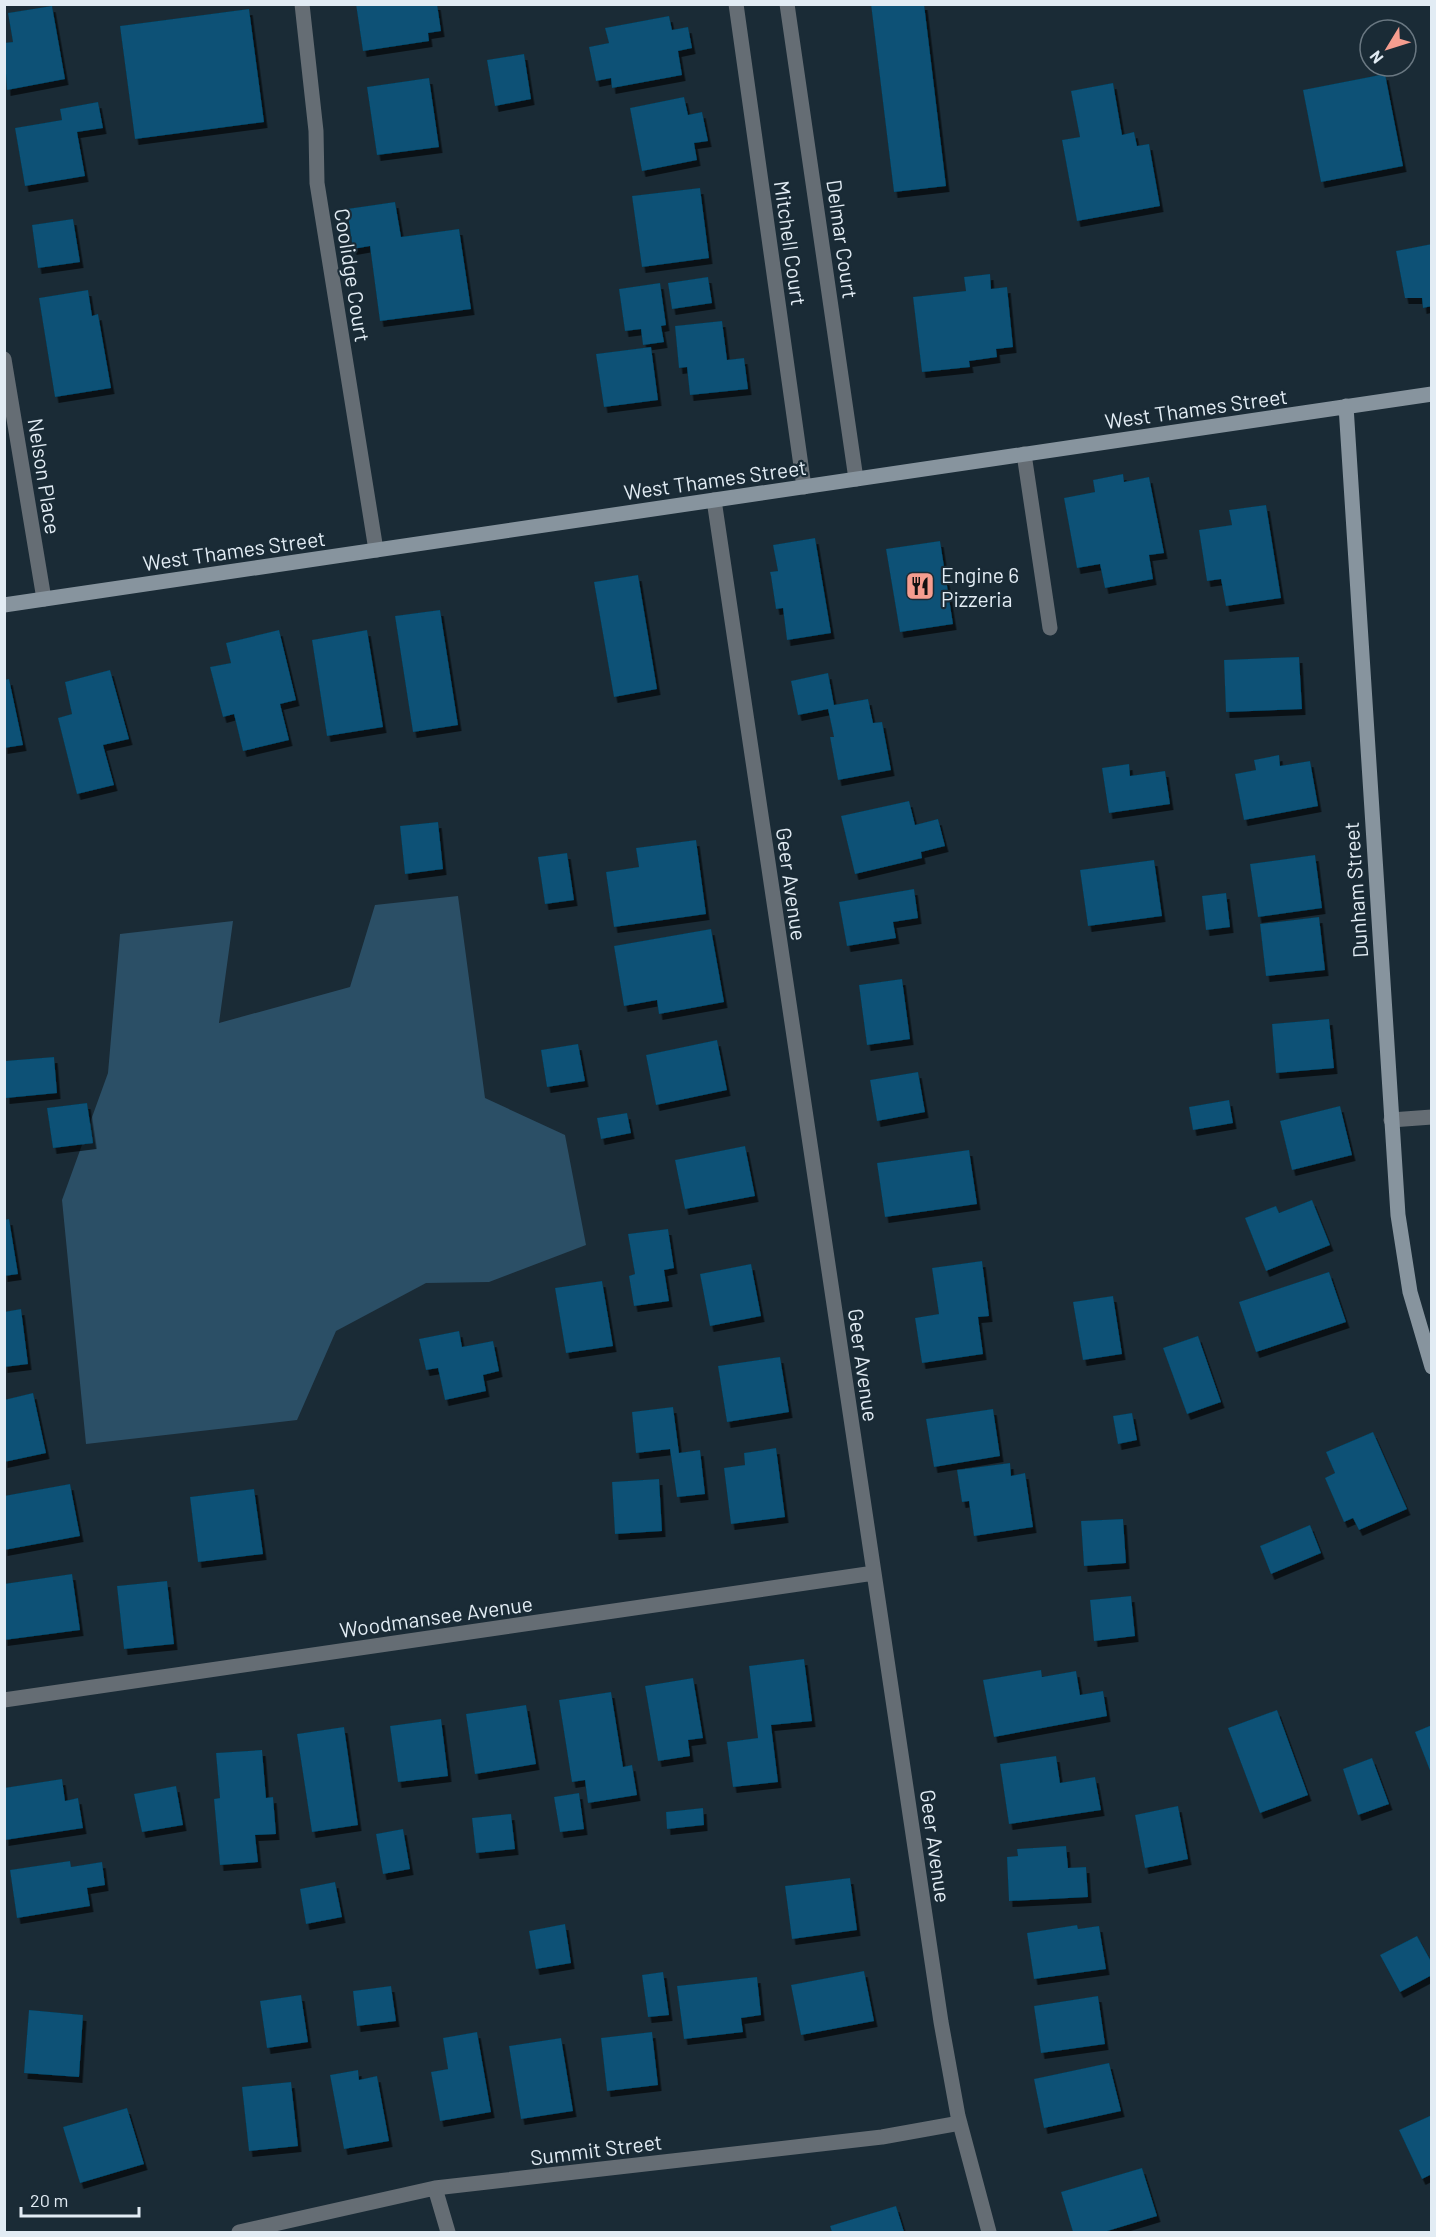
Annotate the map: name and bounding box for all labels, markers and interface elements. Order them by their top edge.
north arrow [1358,18,1418,78]
text: N [1365,48,1387,68]
street label: Delmar Court [822,178,864,300]
street label: Mitchell Court [770,179,812,307]
street label: Coolidge Court [330,206,376,344]
street label: West Thames Street [1103,383,1289,433]
street label: Nelson Place [23,416,67,536]
street label: West Thames Street [622,454,808,504]
street label: West Thames Street [141,525,327,575]
place label: Engine 6 Pizzeria [941,562,1019,611]
restaurant icon: Engine 6 Pizzeria [904,570,936,602]
street label: Dunham Street [1338,821,1372,959]
street label: Geer Avenue [772,826,812,942]
street label: Geer Avenue [844,1307,884,1423]
street label: Woodmansee Avenue [338,1590,534,1642]
street label: Geer Avenue [916,1788,956,1904]
street label: Summit Street [529,2129,663,2169]
scale bar [21,2180,140,2218]
text: 20 m [30,2189,68,2211]

